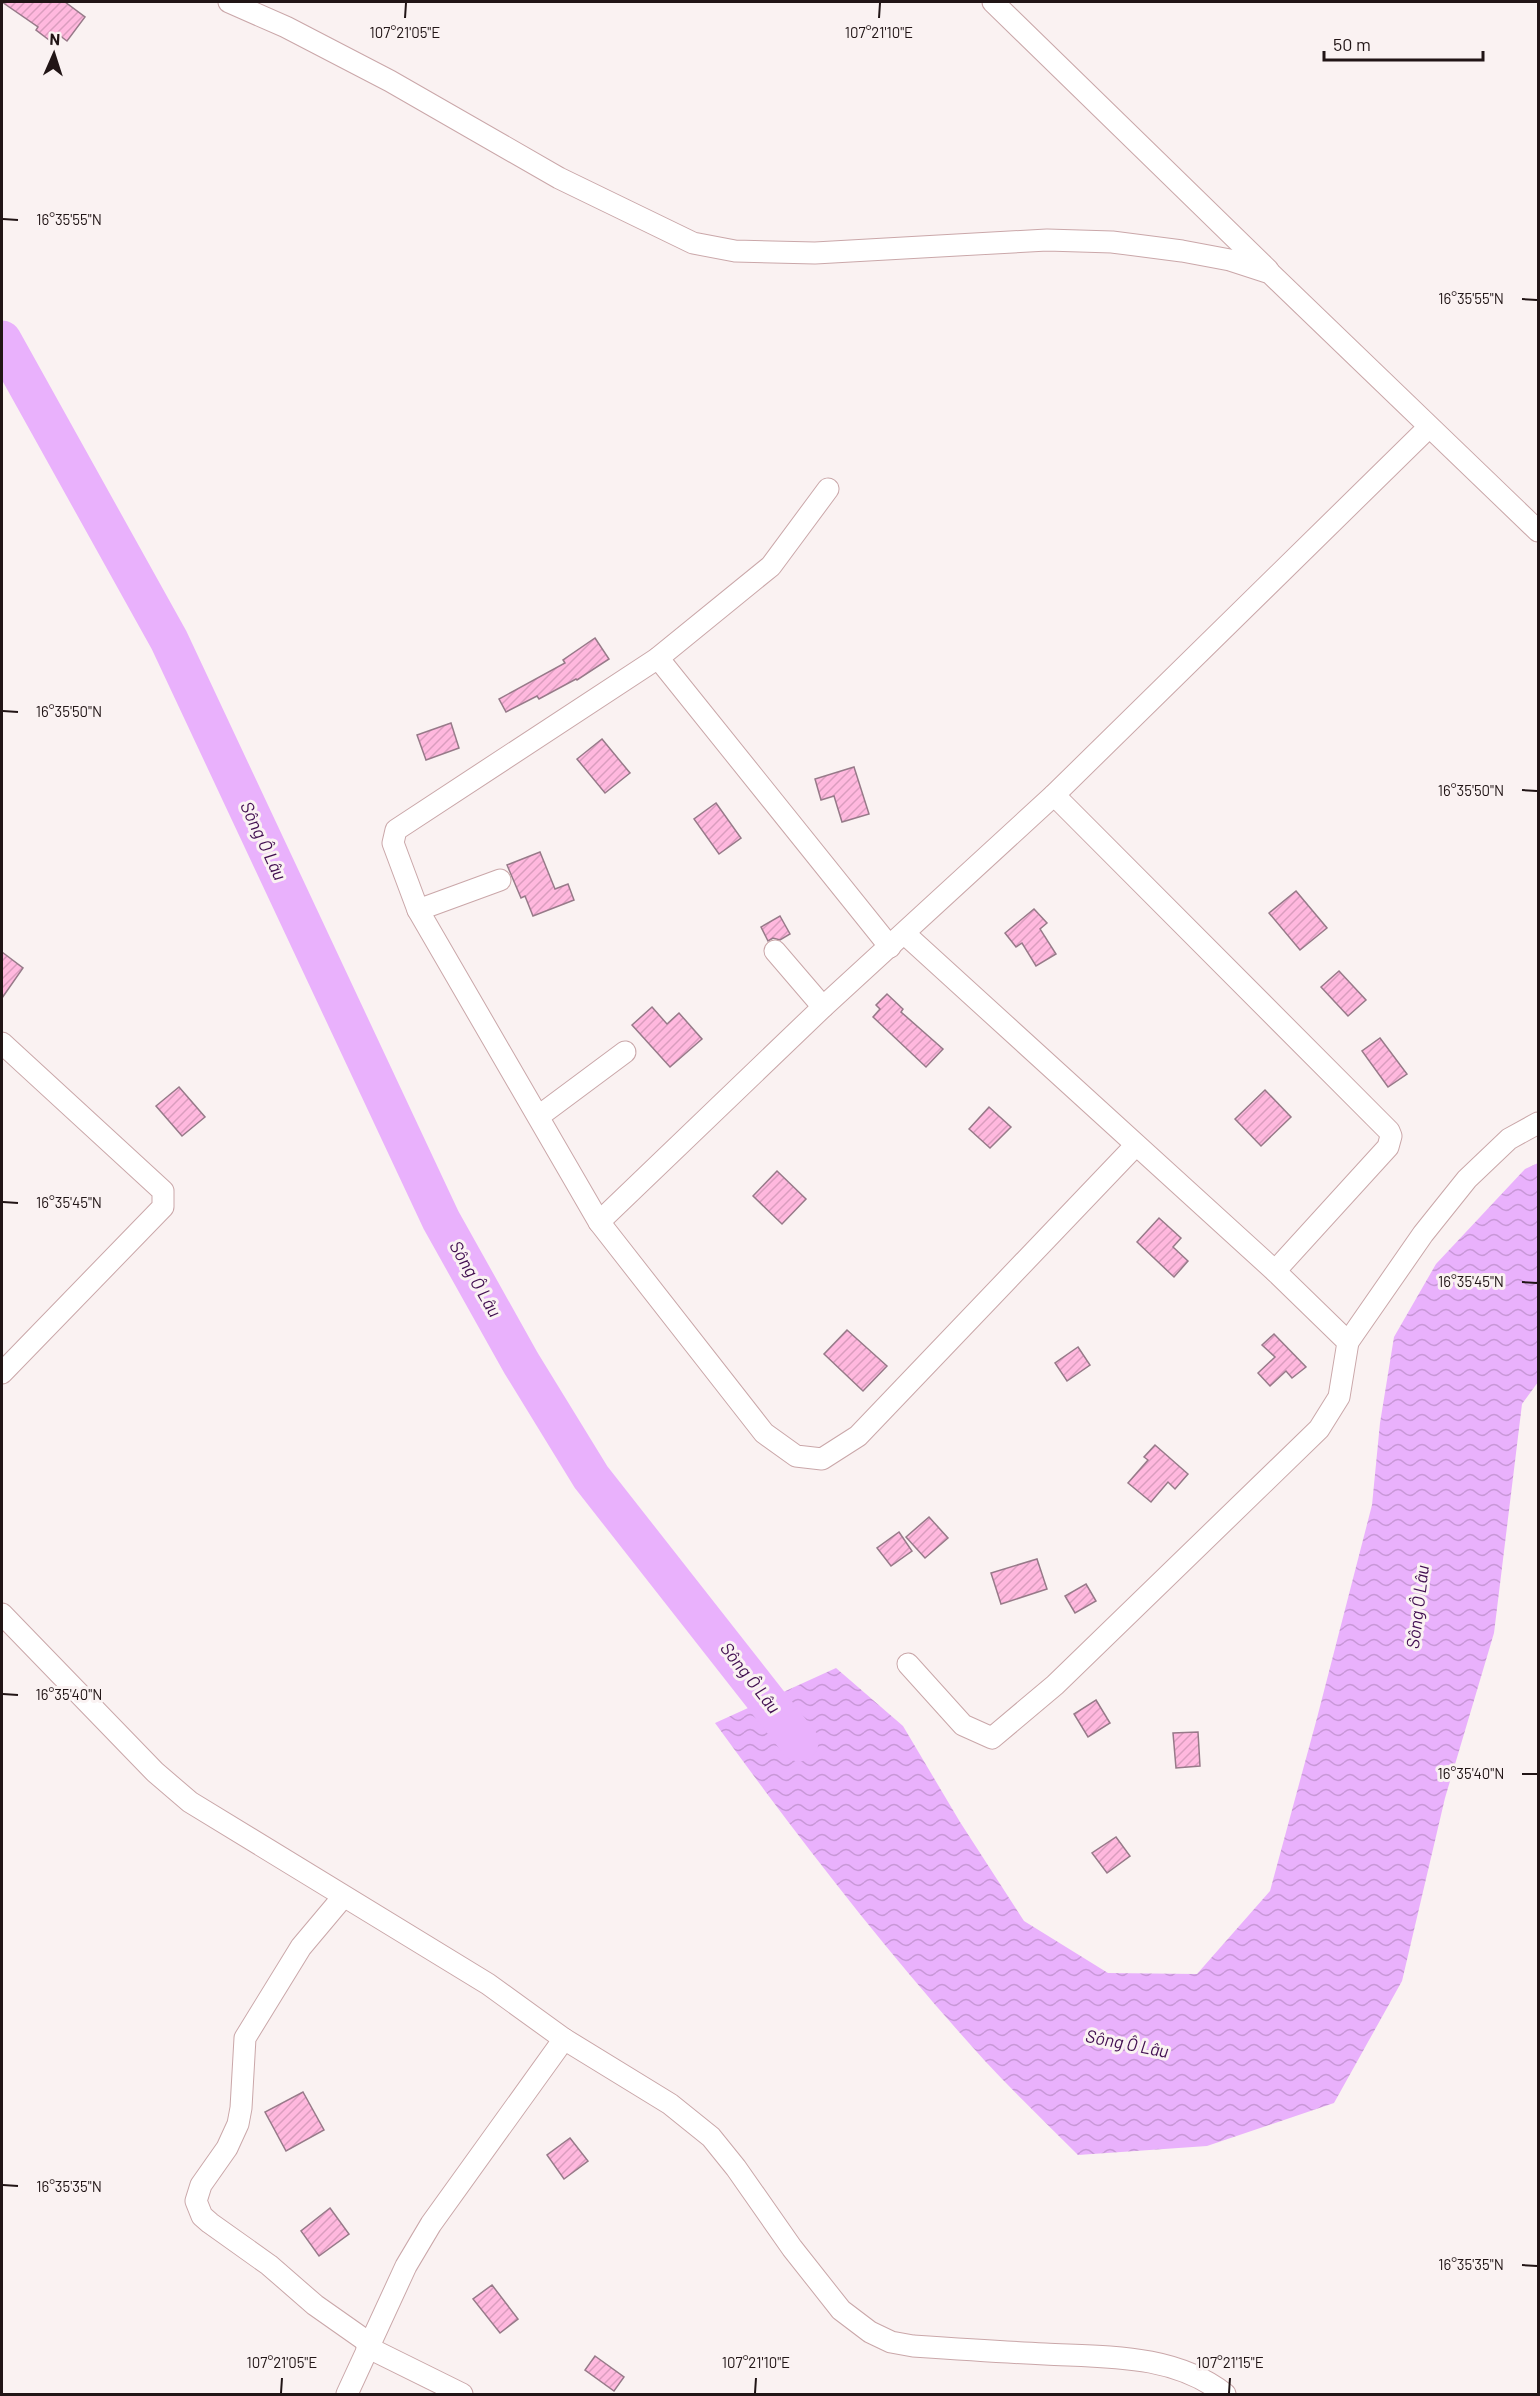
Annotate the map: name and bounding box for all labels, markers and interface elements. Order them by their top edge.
text: 107°21'05"E [370,23,440,41]
text: 107°21'10"E [845,23,913,41]
north arrow [24,24,84,84]
scale bar [1324,24,1483,62]
text: N [49,29,61,48]
text: 50 m [1333,33,1371,55]
text: 16°35'55"N [36,210,102,228]
text: 16°35'55"N [1438,289,1504,307]
text: 16°35'50"N [36,702,102,720]
text: 16°35'50"N [1438,781,1504,799]
water label: Sông Ô Lâu [236,798,292,883]
text: 16°35'45"N [36,1193,102,1211]
water label: Sông Ô Lâu [445,1236,506,1321]
text: 16°35'45"N [1438,1272,1504,1290]
water label: Sông Ô Lâu [1401,1564,1433,1650]
water label: Sông Ô Lâu [716,1637,785,1717]
text: 16°35'40"N [36,1685,102,1703]
text: 16°35'40"N [1438,1764,1504,1782]
water label: Sông Ô Lâu [1084,2024,1171,2062]
text: 16°35'35"N [36,2177,102,2195]
text: 16°35'35"N [1438,2255,1504,2273]
text: 107°21'05"E [247,2353,317,2371]
text: 107°21'10"E [722,2353,790,2371]
text: 107°21'15"E [1196,2353,1264,2371]

